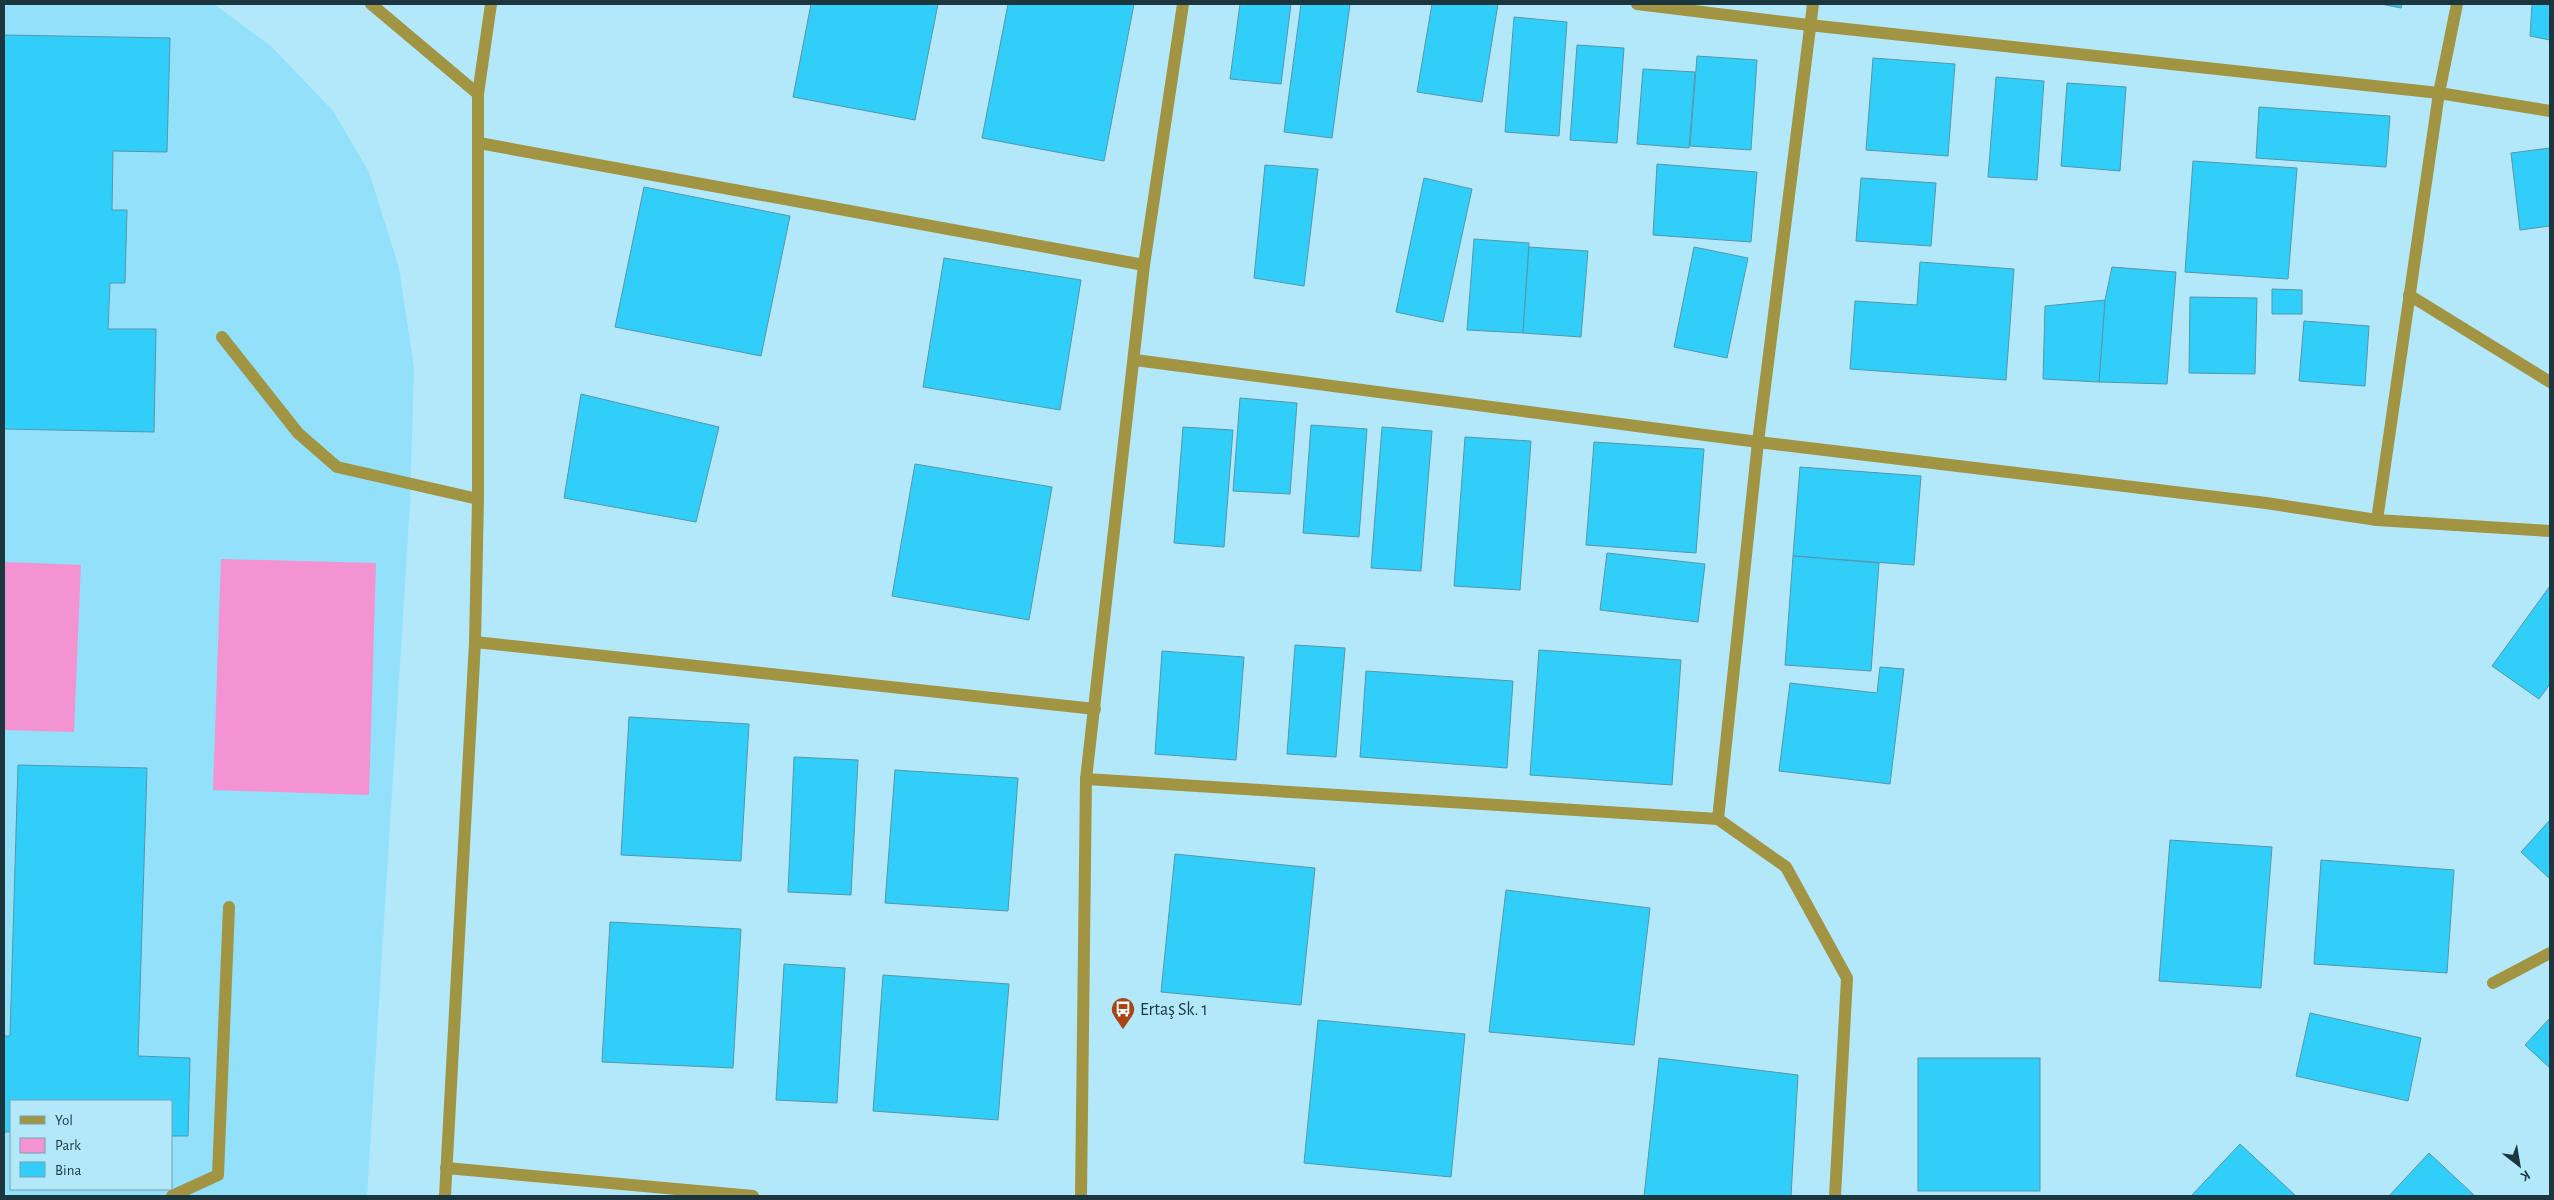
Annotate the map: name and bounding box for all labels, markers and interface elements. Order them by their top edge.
bus stop icon: Ertaş Sk. 1 [1110,996,1136,1030]
place label: Ertaş Sk. 1 [1140,1001,1208,1019]
legend [10,1100,172,1190]
text: Yol [55,1113,73,1128]
text: Park [55,1138,81,1153]
north arrow [2494,1140,2544,1190]
text: Bina [55,1163,81,1178]
text: K [2517,1167,2532,1184]

